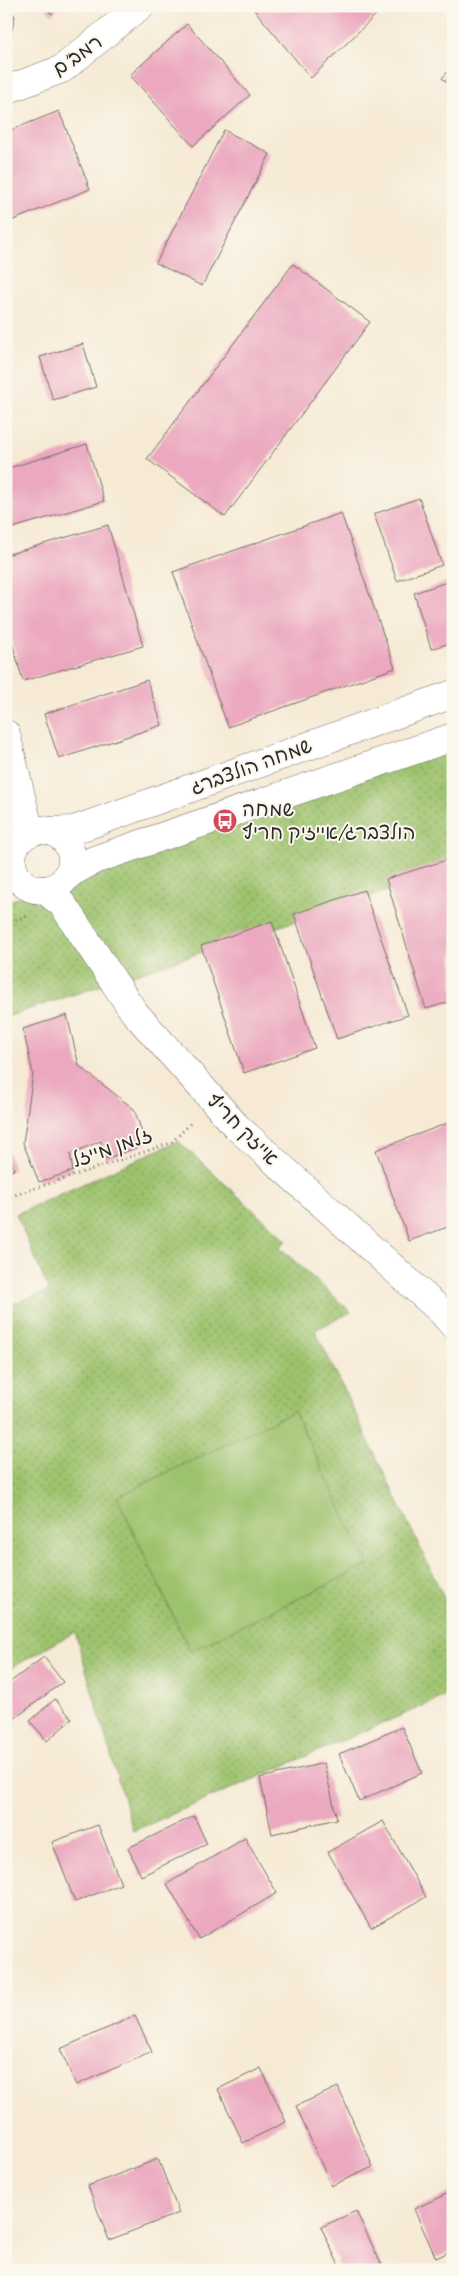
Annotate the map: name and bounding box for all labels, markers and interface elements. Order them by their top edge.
street label: רמב"ם [47,29,107,82]
street label: שמחה הולצברג [187,733,316,800]
place label: שמחה הולצברג/אייזיק חריף [242,797,416,845]
bus stop icon: שמחה הולצברג/אייזיק חריף [212,808,238,834]
street label: אייזק חריף [201,1088,284,1171]
street label: זלמן מייזל [69,1122,156,1173]

